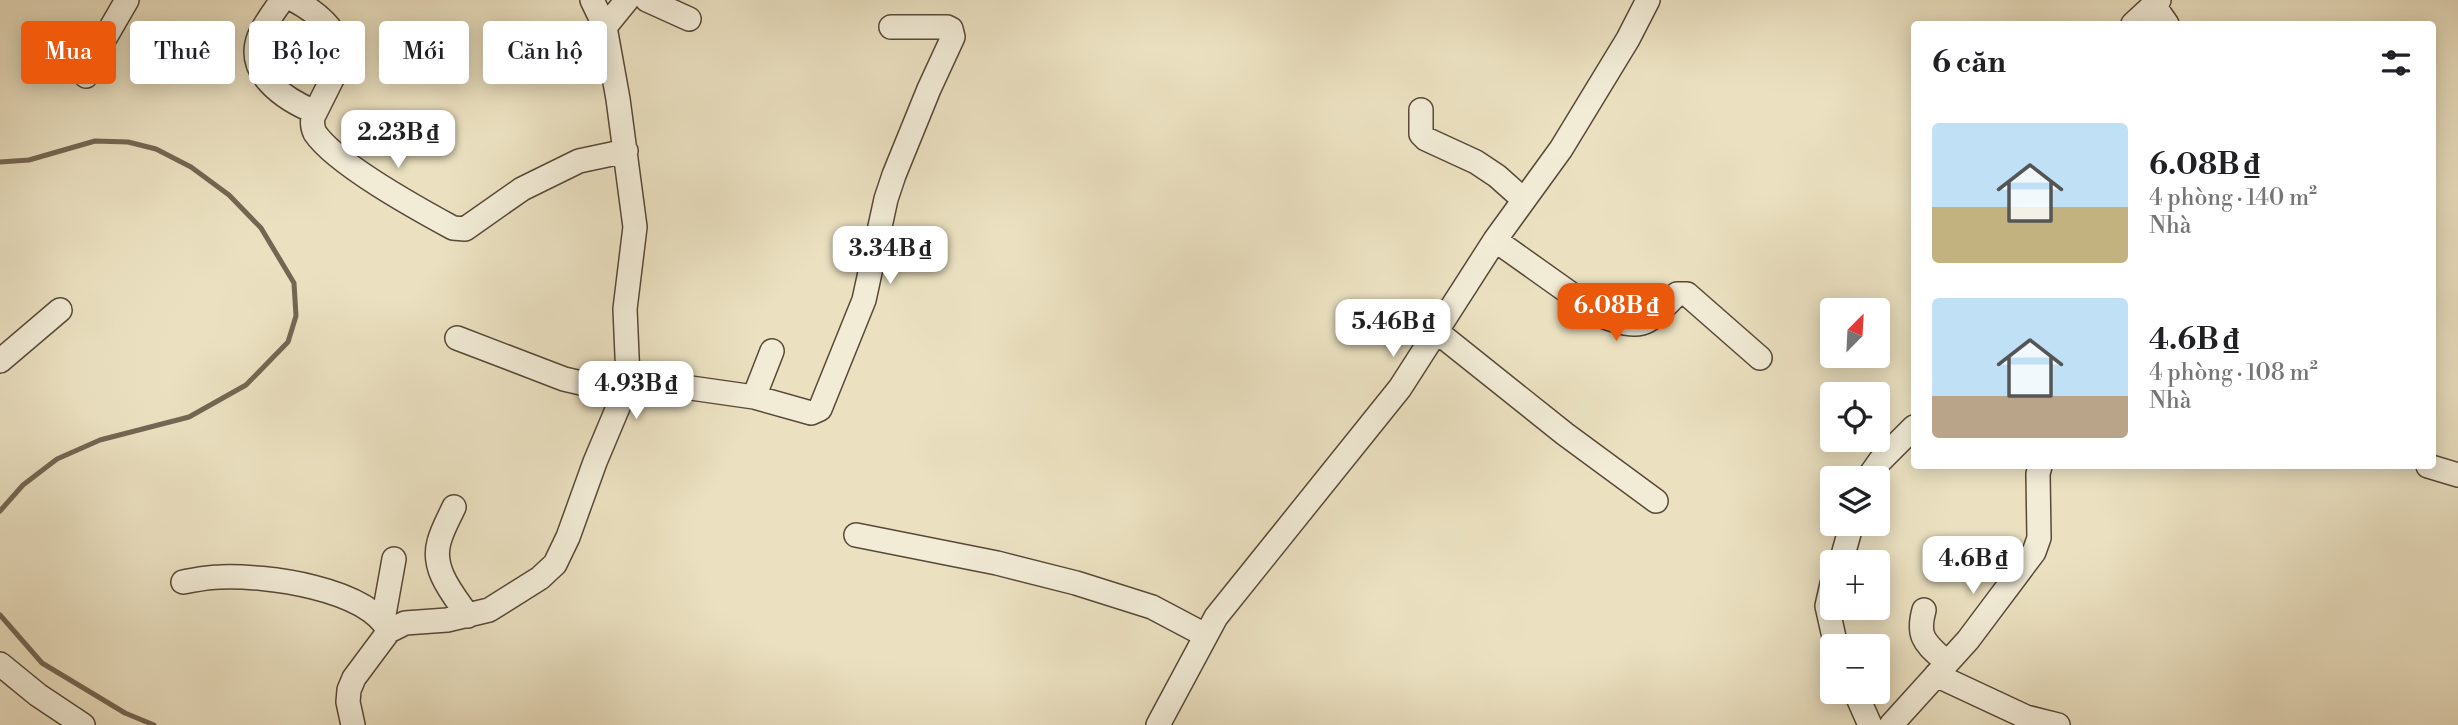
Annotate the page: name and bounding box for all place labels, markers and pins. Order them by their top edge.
pin: 2.23B ₫ [333,110,463,170]
pin: 3.34B ₫ [825,226,955,286]
pin: 6.08B ₫ [1551,284,1681,343]
pin: 5.46B ₫ [1328,300,1458,359]
pin: 4.93B ₫ [571,362,701,421]
pin: 4.6B ₫ [1916,536,2030,596]

